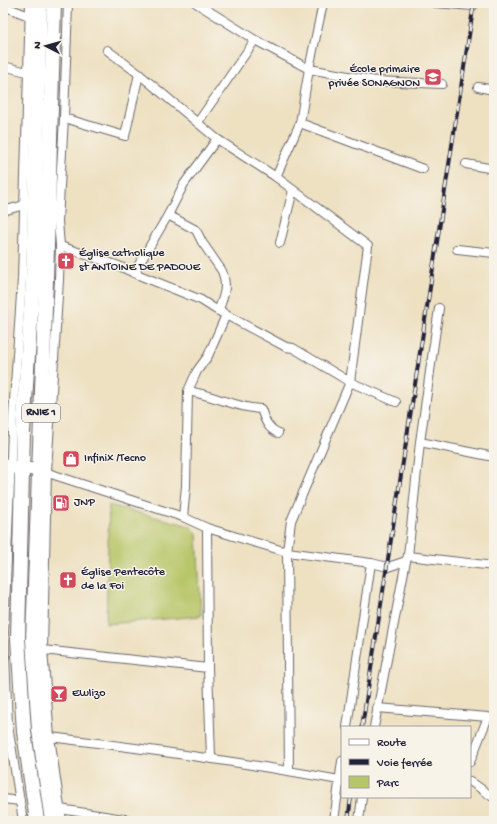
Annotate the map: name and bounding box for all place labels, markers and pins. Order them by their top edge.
place label: École primaire privée SONAGNON [328,63,421,91]
school or university icon: École primaire privée SONAGNON [423,67,443,87]
place label: Église catholique st ANTOINE DE PADOUE [79,247,201,275]
church icon: Église catholique st ANTOINE DE PADOUE [56,251,76,271]
shop icon: Infinix /Tecno [61,449,81,469]
place label: Infinix /Tecno [84,452,146,466]
fuel station icon: JNP [51,493,71,513]
place label: JNP [74,496,95,510]
place label: Église Pentecôte de la Foi [81,566,166,594]
church icon: Église Pentecôte de la Foi [58,570,78,590]
bar icon: Ewlizo [49,684,69,704]
place label: Ewlizo [72,687,106,701]

